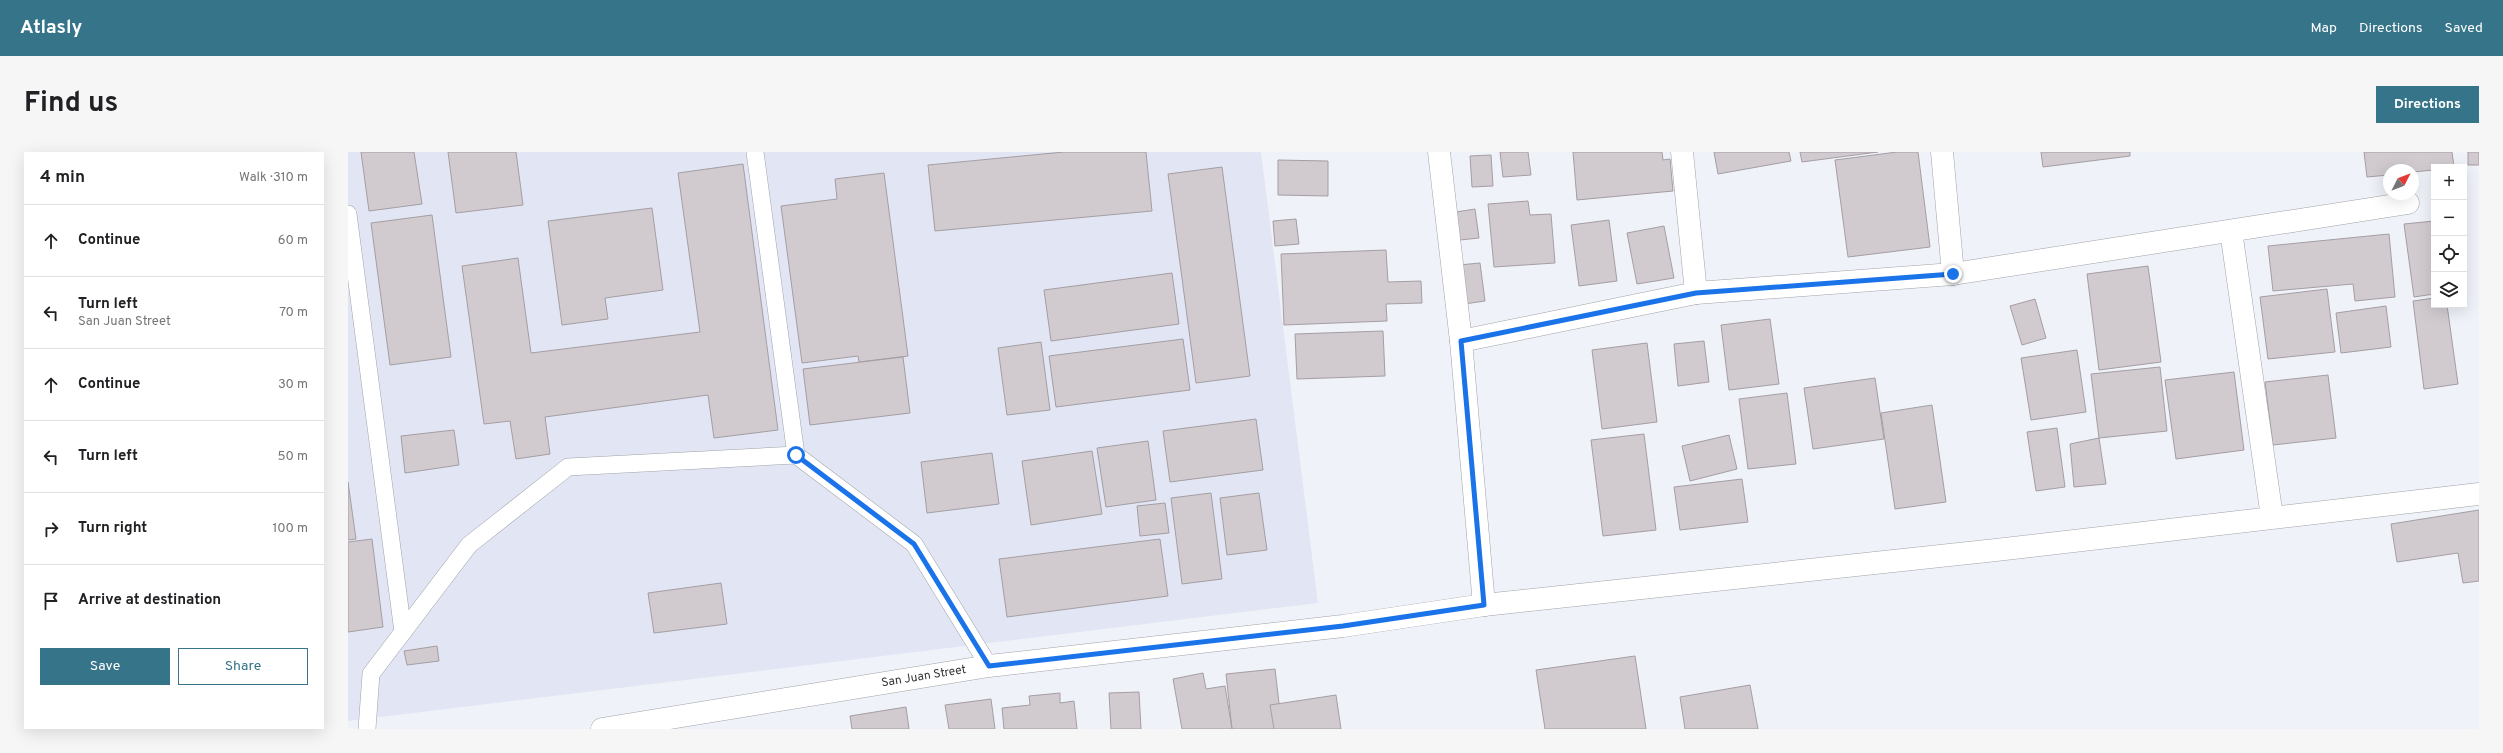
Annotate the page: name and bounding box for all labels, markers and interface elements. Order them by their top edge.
text: Atlasly [20,16,82,40]
text: Map [2311,20,2337,37]
text: Directions [2359,20,2423,37]
text: Saved [2445,20,2483,37]
text: Find us [24,86,118,122]
button: Directions [2376,86,2479,123]
north arrow [2383,164,2419,200]
map controls [2431,164,2467,308]
button: + [2431,164,2467,200]
text: 4 min [40,167,85,189]
text: Walk · 310 m [239,170,308,186]
button: − [2431,200,2467,236]
icon: ahead [40,230,62,252]
text: Continue [78,231,140,250]
text: 60 m [278,233,308,249]
button: locate [2431,236,2467,272]
route end [1944,265,1962,283]
button: layers [2431,272,2467,308]
text: Turn left [78,295,138,314]
icon: left [40,302,62,324]
text: 70 m [279,305,308,321]
text: San Juan Street [78,314,171,330]
icon: ahead [40,374,62,396]
text: Continue [78,375,140,394]
text: 30 m [278,377,308,393]
icon: left [40,446,62,468]
route start [787,446,805,464]
text: Turn left [78,447,138,466]
text: 50 m [278,449,308,465]
icon: right [40,518,62,540]
text: Turn right [78,519,147,538]
text: 100 m [272,521,308,537]
icon: arrive [40,590,62,612]
text: Arrive at destination [78,591,221,610]
button: Save [40,648,170,685]
button: Share [178,648,308,685]
street label: San Juan Street [880,662,967,691]

